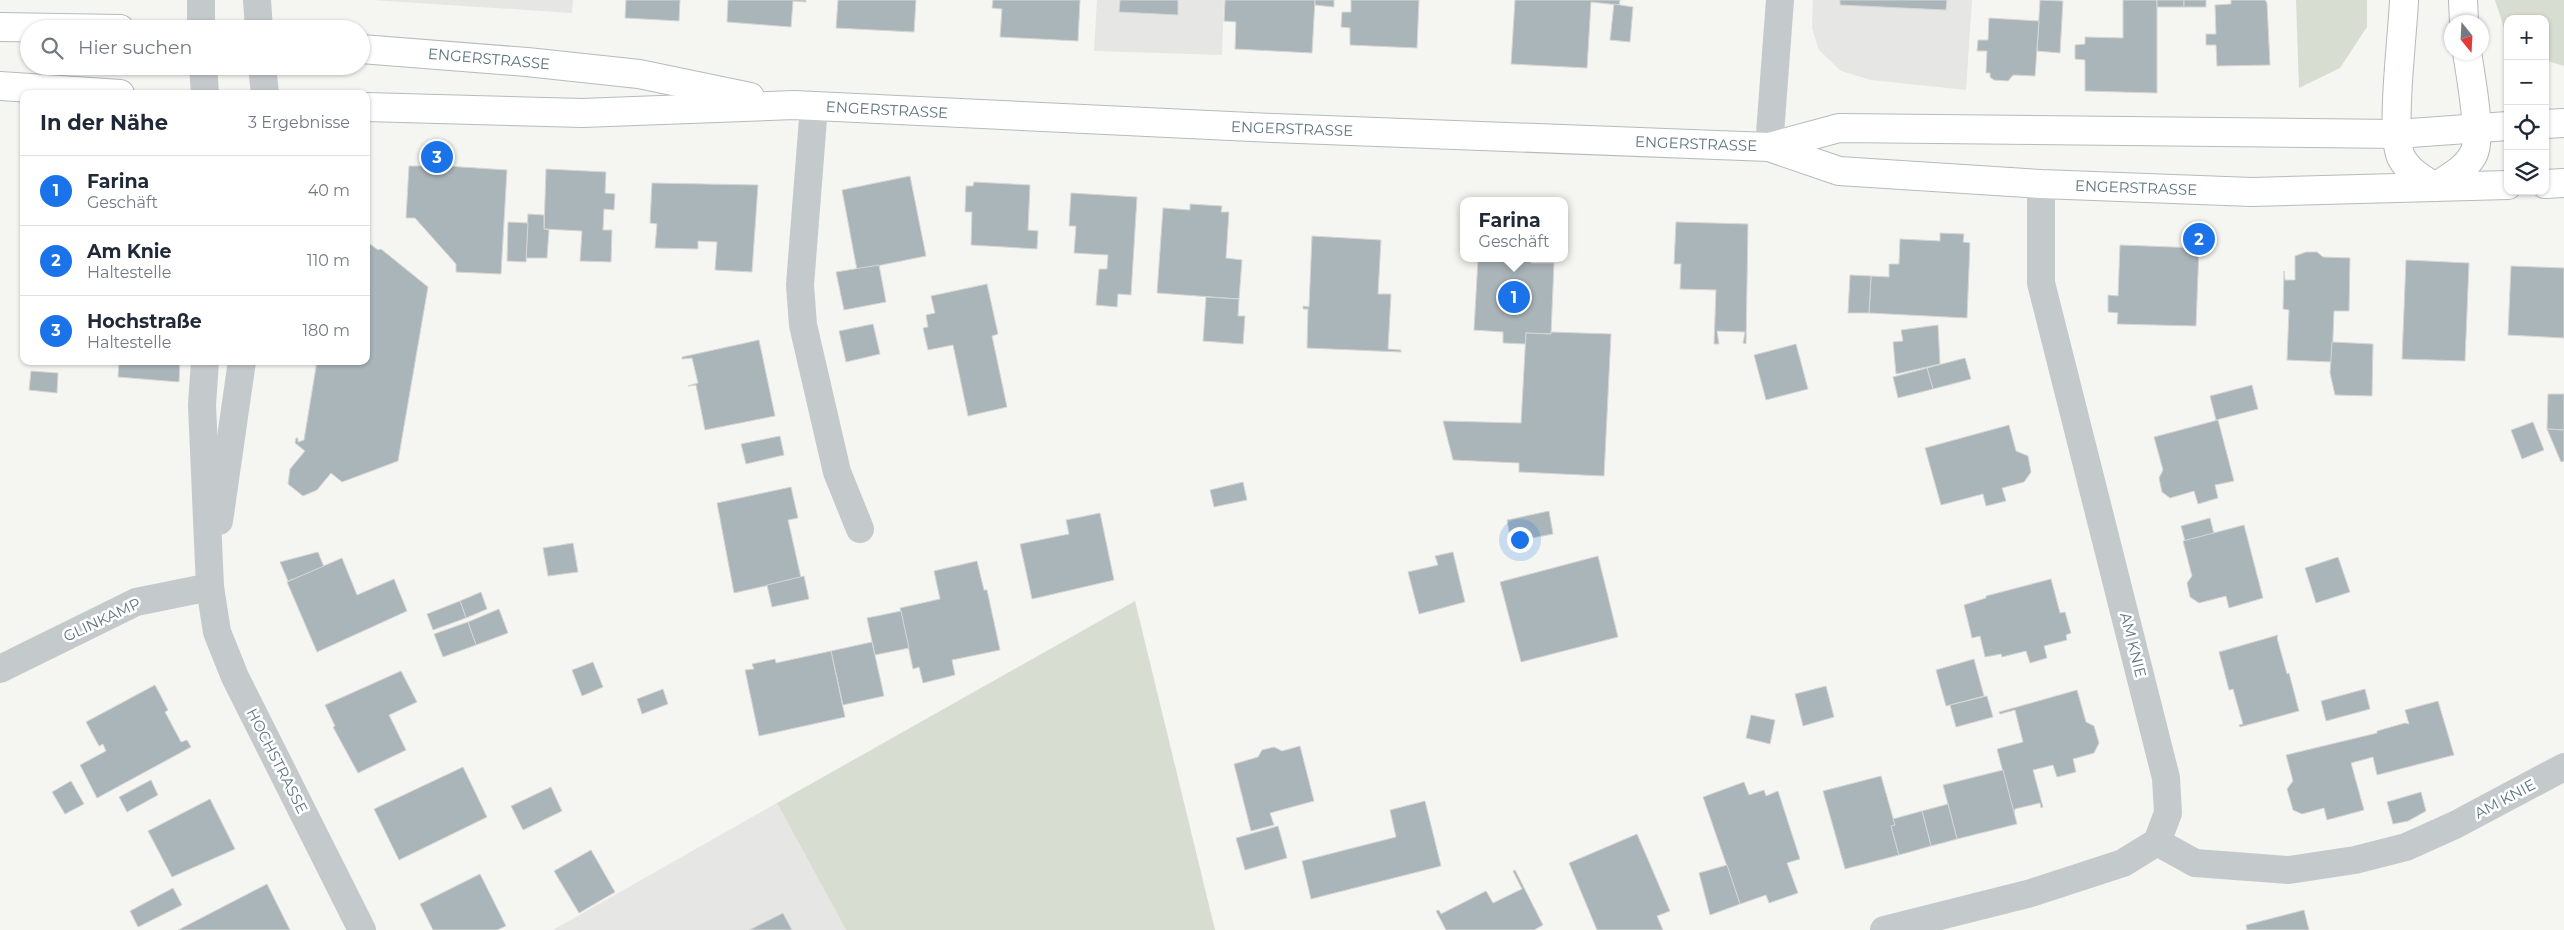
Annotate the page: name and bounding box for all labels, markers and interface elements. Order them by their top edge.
north arrow [2444,15,2489,60]
map controls [2504,15,2549,195]
button: + [2504,15,2549,60]
search box [20,20,370,75]
icon: search [38,34,66,62]
text: Hier suchen [78,36,192,59]
street label: ENGERSTRASSE [427,44,551,73]
button: − [2504,60,2549,105]
street label: ENGERSTRASSE [825,97,949,122]
button: locate [2504,105,2549,150]
text: In der Nähe [40,110,168,135]
text: 3 Ergebnisse [248,113,350,132]
street label: ENGERSTRASSE [1230,117,1354,140]
street label: ENGERSTRASSE [1634,132,1758,155]
pin: 3 [421,138,453,176]
button: layers [2504,150,2549,195]
text: Farina [87,170,149,193]
street label: ENGERSTRASSE [2074,176,2198,199]
text: 1 [53,181,59,200]
text: 40 m [308,181,350,200]
text: Geschäft [87,193,158,212]
popup [1460,197,1568,262]
text: Farina [1479,209,1541,232]
pin: 2 [2183,220,2215,258]
text: Geschäft [1479,232,1549,251]
text: Am Knie [87,240,172,263]
text: 2 [51,251,61,270]
text: 110 m [307,251,350,270]
text: Haltestelle [87,263,171,282]
pin: 1 [1498,278,1530,316]
text: Hochstraße [87,310,202,333]
text: 3 [51,321,61,340]
text: 180 m [302,321,350,340]
text: Haltestelle [87,333,171,352]
your location [1507,527,1533,553]
street label: GLINKAMP [60,593,144,646]
street label: AM KNIE [2116,610,2151,679]
street label: HOCHSTRASSE [243,705,312,816]
street label: AM KNIE [2471,775,2539,823]

